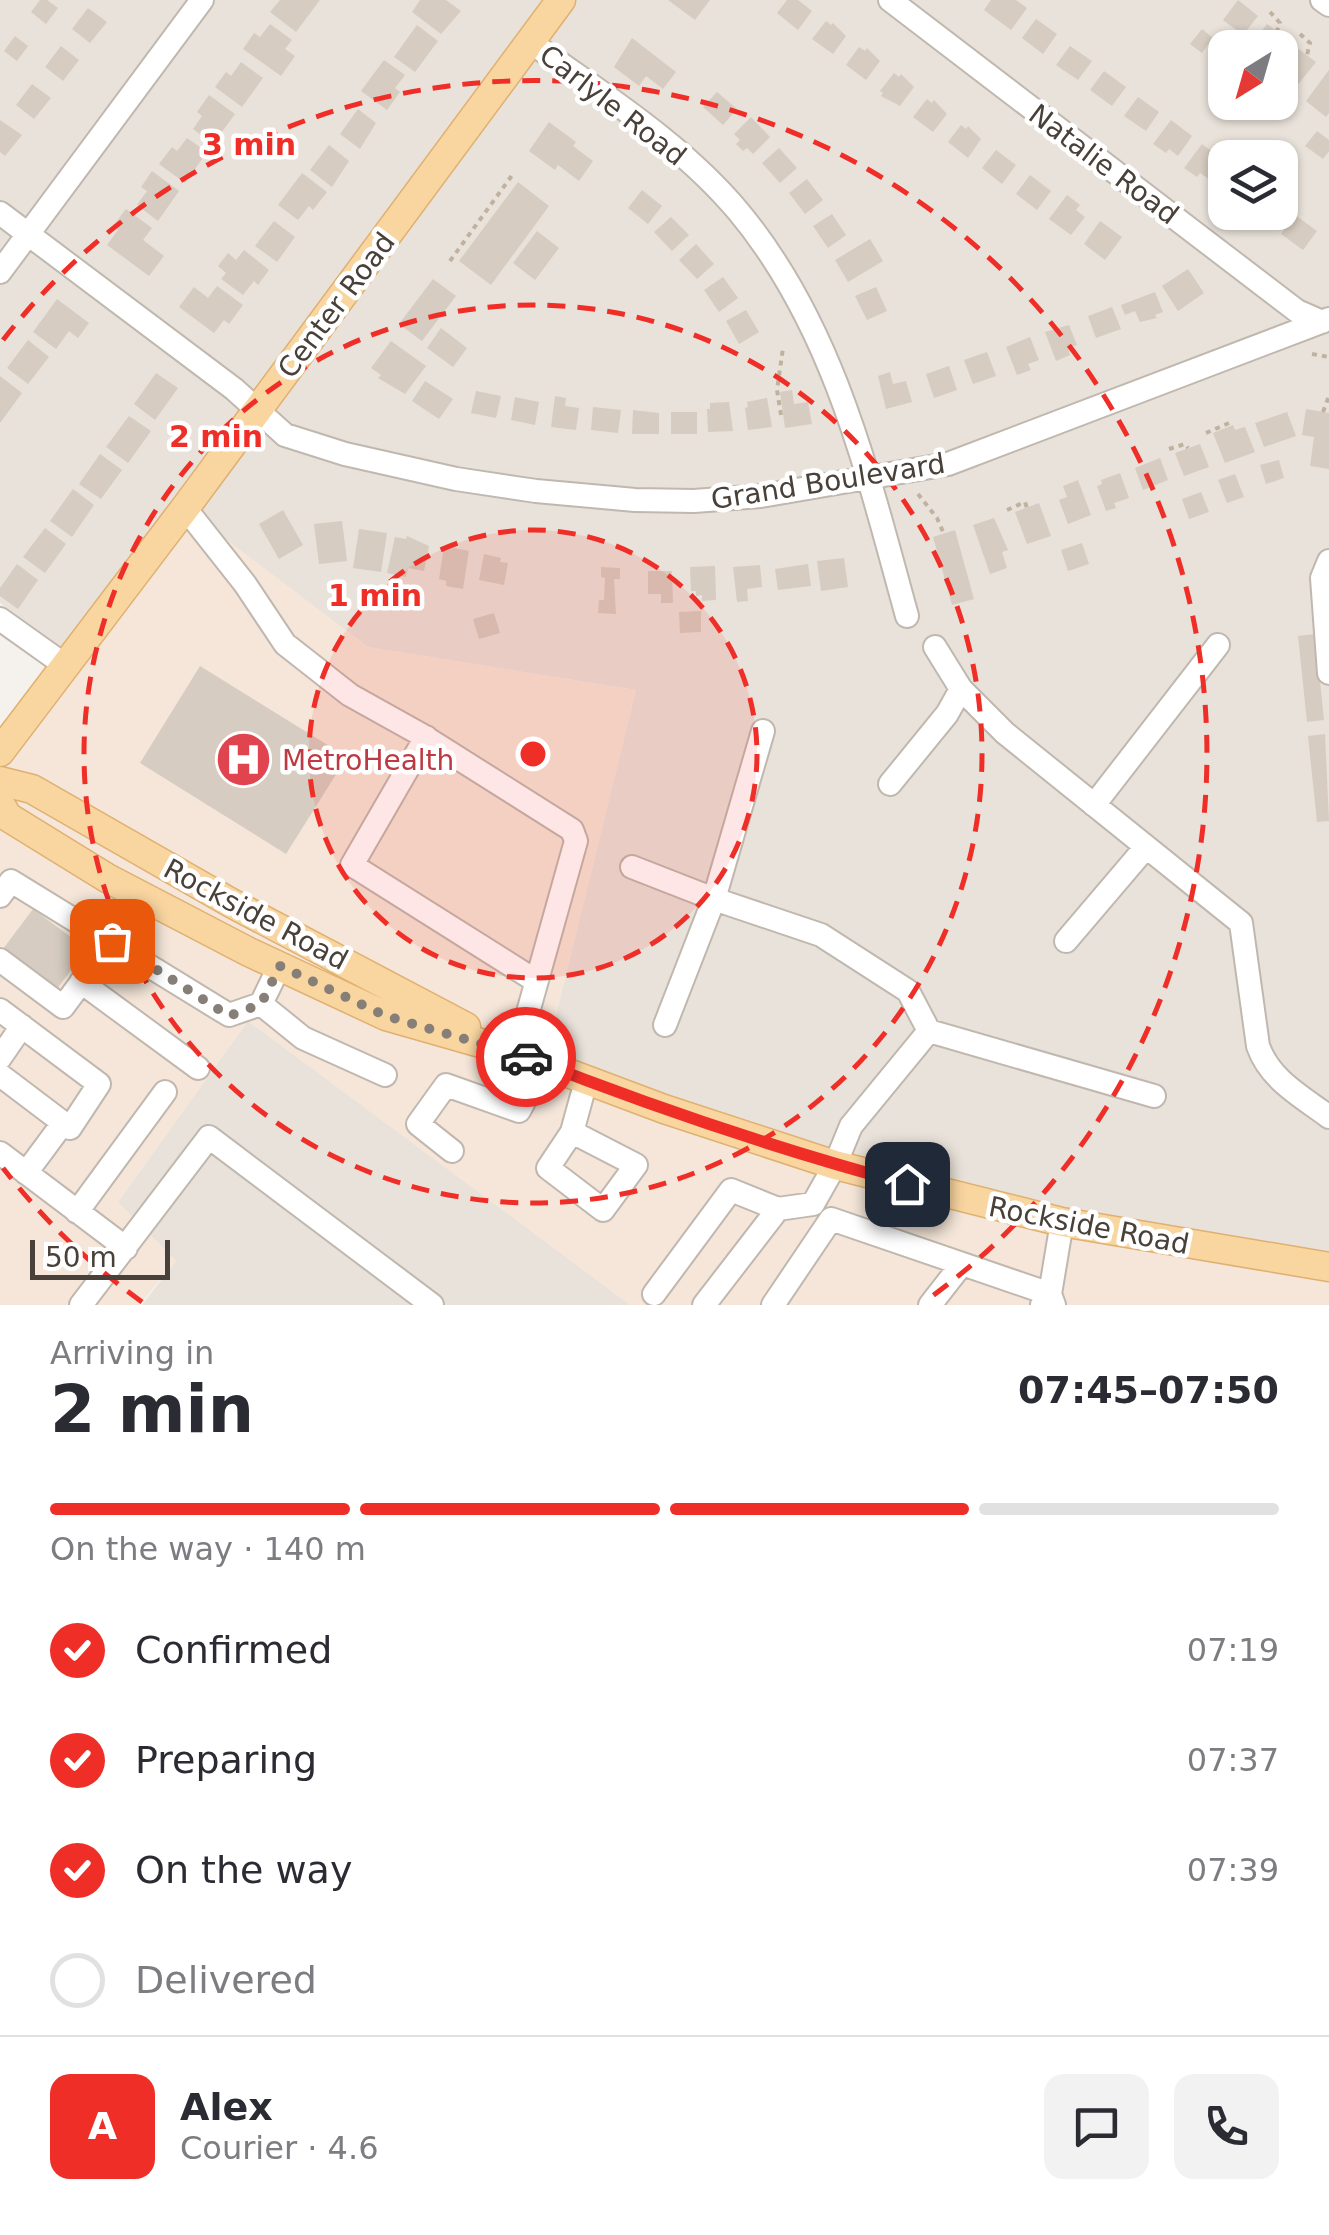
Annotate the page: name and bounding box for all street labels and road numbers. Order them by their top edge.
street label: Carlyle Road [533,38,692,173]
street label: Natalie Road [1023,98,1185,231]
street label: Center Road [271,226,402,384]
street label: Grand Boulevard [709,447,947,516]
street label: Rockside Road [158,852,353,977]
street label: Rockside Road [986,1190,1192,1261]

